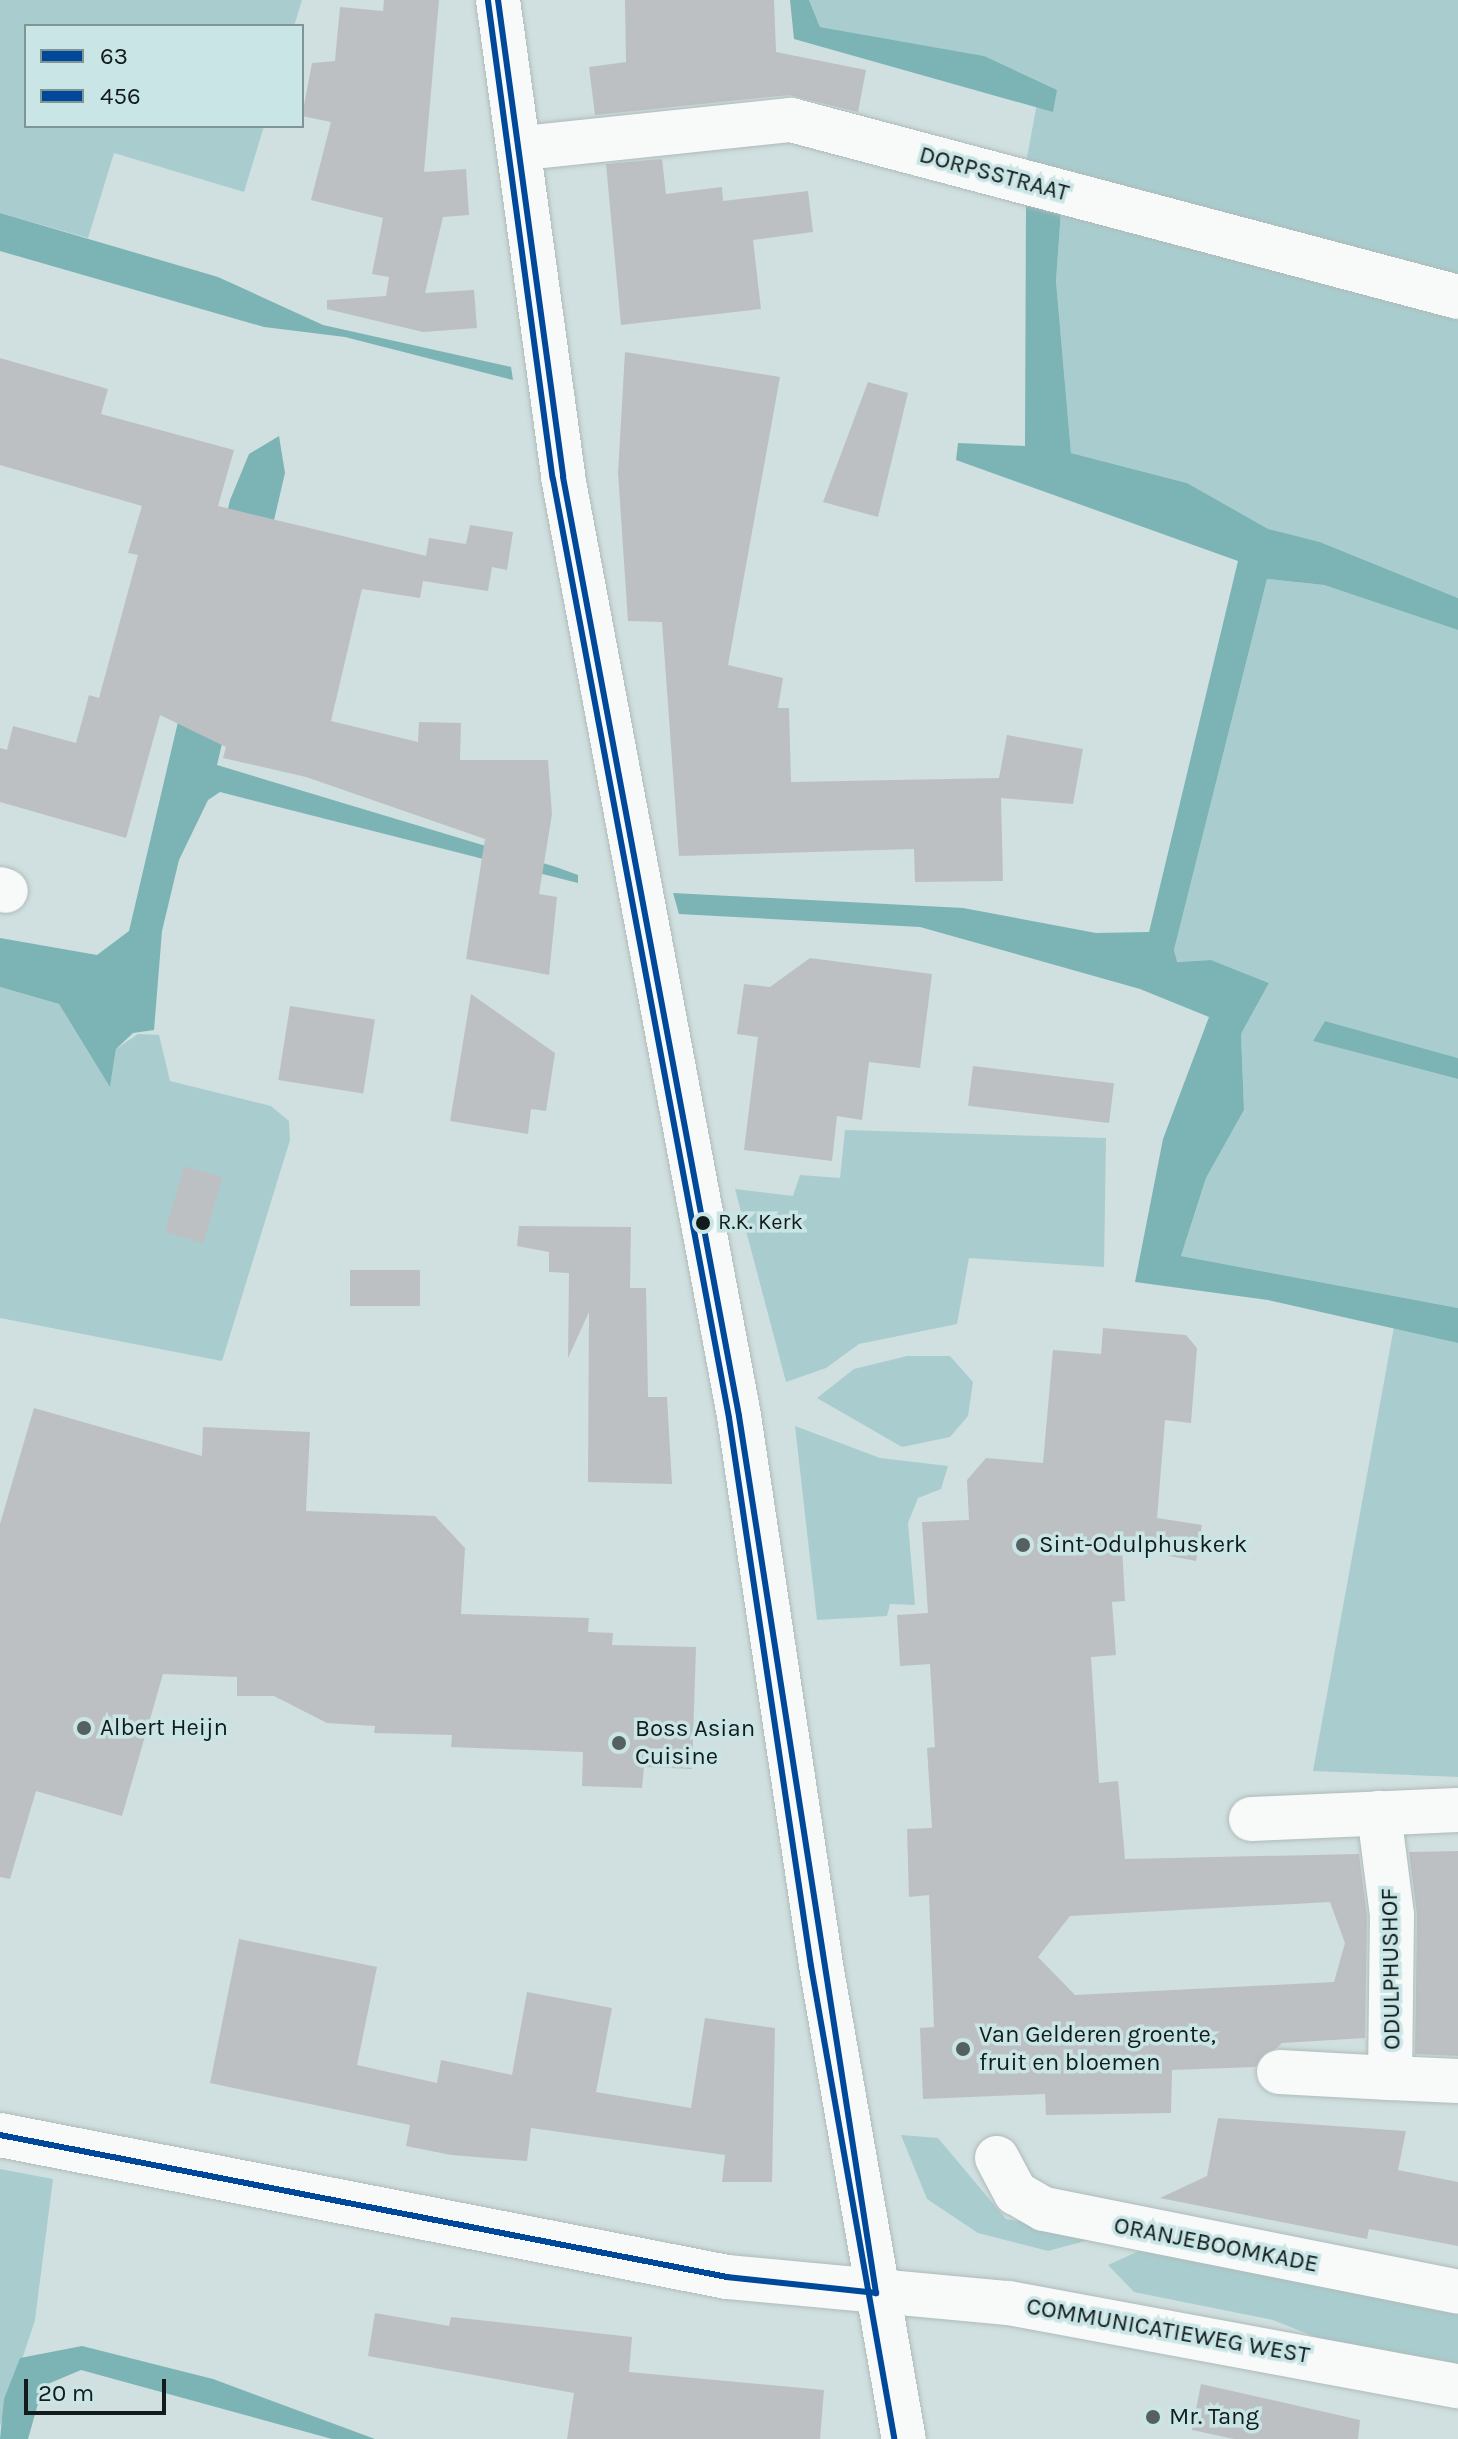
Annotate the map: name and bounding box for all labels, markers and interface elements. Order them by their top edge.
legend [24,24,304,128]
text: 63 [100,42,128,70]
text: 456 [100,82,141,110]
street label: DORPSSTRAAT [916,140,1072,208]
place label: R.K. Kerk [718,1210,803,1236]
marker: R.K. Kerk [695,1215,711,1231]
place label: Sint-Odulphuskerk [1039,1531,1247,1559]
marker: Sint-Odulphuskerk [1014,1536,1032,1554]
place label: Albert Heijn [100,1714,228,1742]
place label: Boss Asian Cuisine [635,1715,755,1771]
marker: Albert Heijn [75,1719,93,1737]
marker: Boss Asian Cuisine [610,1734,628,1752]
street label: ODULPHUSHOF [1375,1888,1407,2050]
place label: Van Gelderen groente, fruit en bloemen [979,2021,1216,2077]
marker: Van Gelderen groente, fruit en bloemen [954,2040,972,2058]
street label: ORANJEBOOMKADE [1111,2211,1321,2279]
street label: COMMUNICATIEWEG WEST [1024,2292,1312,2370]
scale bar [28,2363,170,2413]
text: 20 m [38,2379,94,2407]
place label: Mr. Tang [1169,2403,1259,2431]
marker: Mr. Tang [1144,2408,1162,2426]

